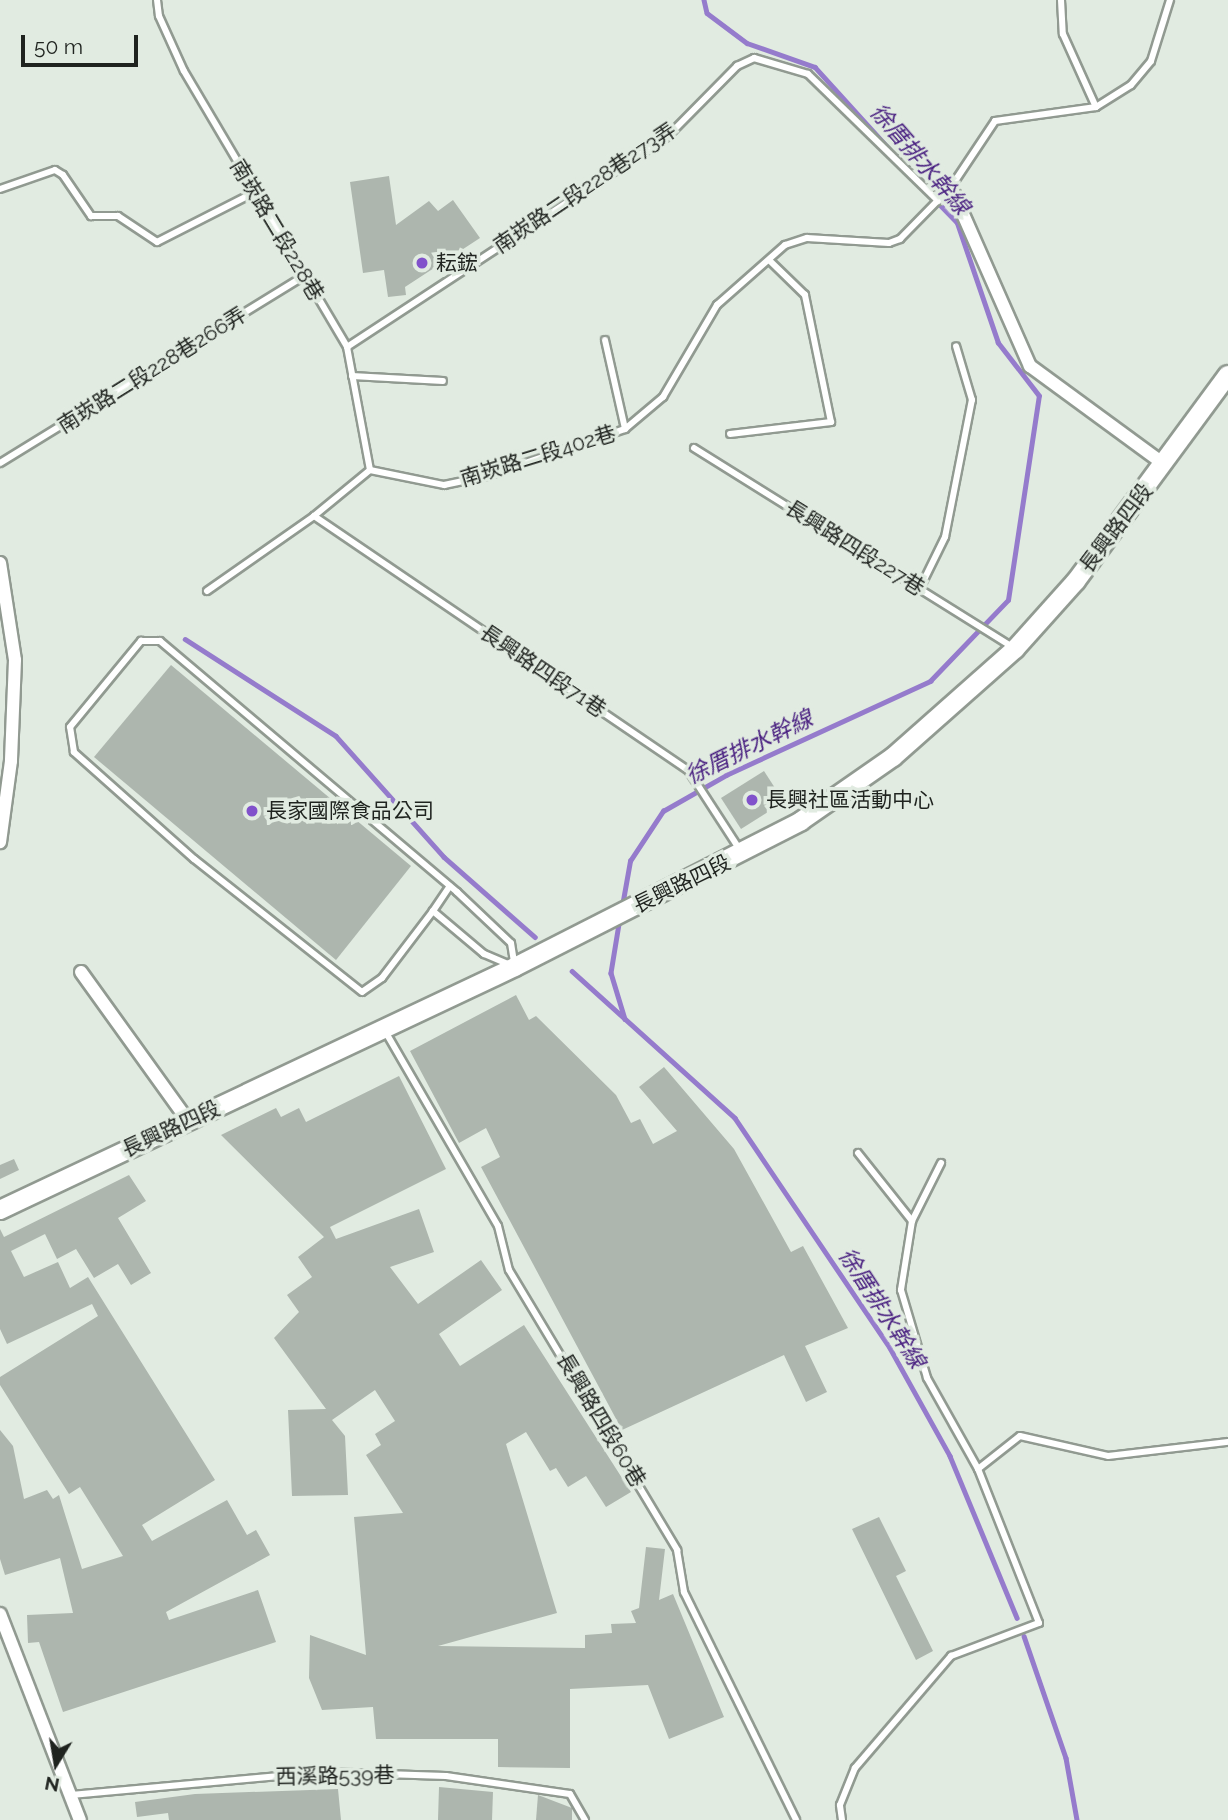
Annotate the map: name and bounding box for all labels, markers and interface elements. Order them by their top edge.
scale bar [24,21,142,65]
text: 50 m [34,34,83,59]
water label: 徐厝排水幹線 [864,98,976,220]
street label: 南崁路二段228巷273弄 [489,118,681,258]
street label: 南崁路二段228巷 [225,155,329,305]
place label: 耘鋐 [436,250,478,276]
marker: 耘鋐 [414,255,430,271]
street label: 南崁路二段228巷266弄 [53,302,251,438]
street label: 南崁路二段402巷 [457,420,619,492]
street label: 長興路四段 [1074,478,1158,578]
street label: 長興路四段227巷 [781,495,929,601]
street label: 長興路四段71巷 [475,620,611,722]
water label: 徐厝排水幹線 [681,704,817,790]
place label: 長興社區活動中心 [766,787,934,813]
marker: 長興社區活動中心 [744,792,760,808]
place label: 長家國際食品公司 [266,798,434,824]
marker: 長家國際食品公司 [244,803,260,819]
street label: 長興路四段 [629,850,735,918]
street label: 長興路四段 [118,1095,224,1163]
water label: 徐厝排水幹線 [833,1243,931,1373]
street label: 長興路四段60巷 [551,1349,651,1491]
north arrow [21,1729,91,1799]
street label: 西溪路539巷 [275,1762,395,1790]
text: N [43,1772,61,1797]

